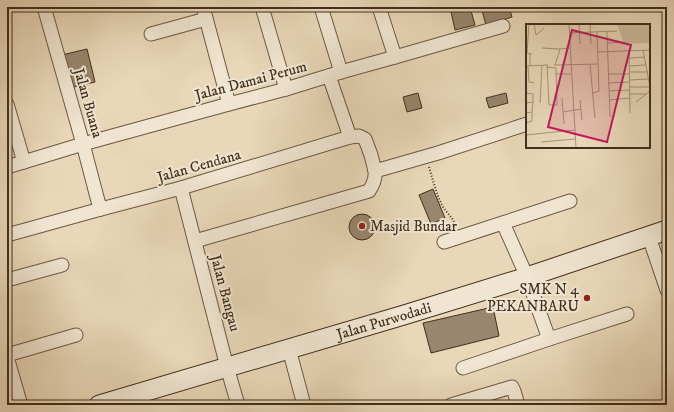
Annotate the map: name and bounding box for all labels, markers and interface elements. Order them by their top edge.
inset map [526,24,650,148]
street label: Jalan Damai Perum [191,57,309,106]
street label: Jalan Buana [68,64,107,140]
street label: Jalan Cendana [153,145,244,188]
place label: Masjid Bundar [370,217,458,236]
marker: Masjid Bundar [357,221,367,231]
street label: Jalan Bangau [205,251,244,333]
place label: SMK N 4 PEKANBARU [487,280,579,316]
marker: SMK N 4 PEKANBARU [582,293,592,303]
street label: Jalan Purwodadi [332,298,434,344]

